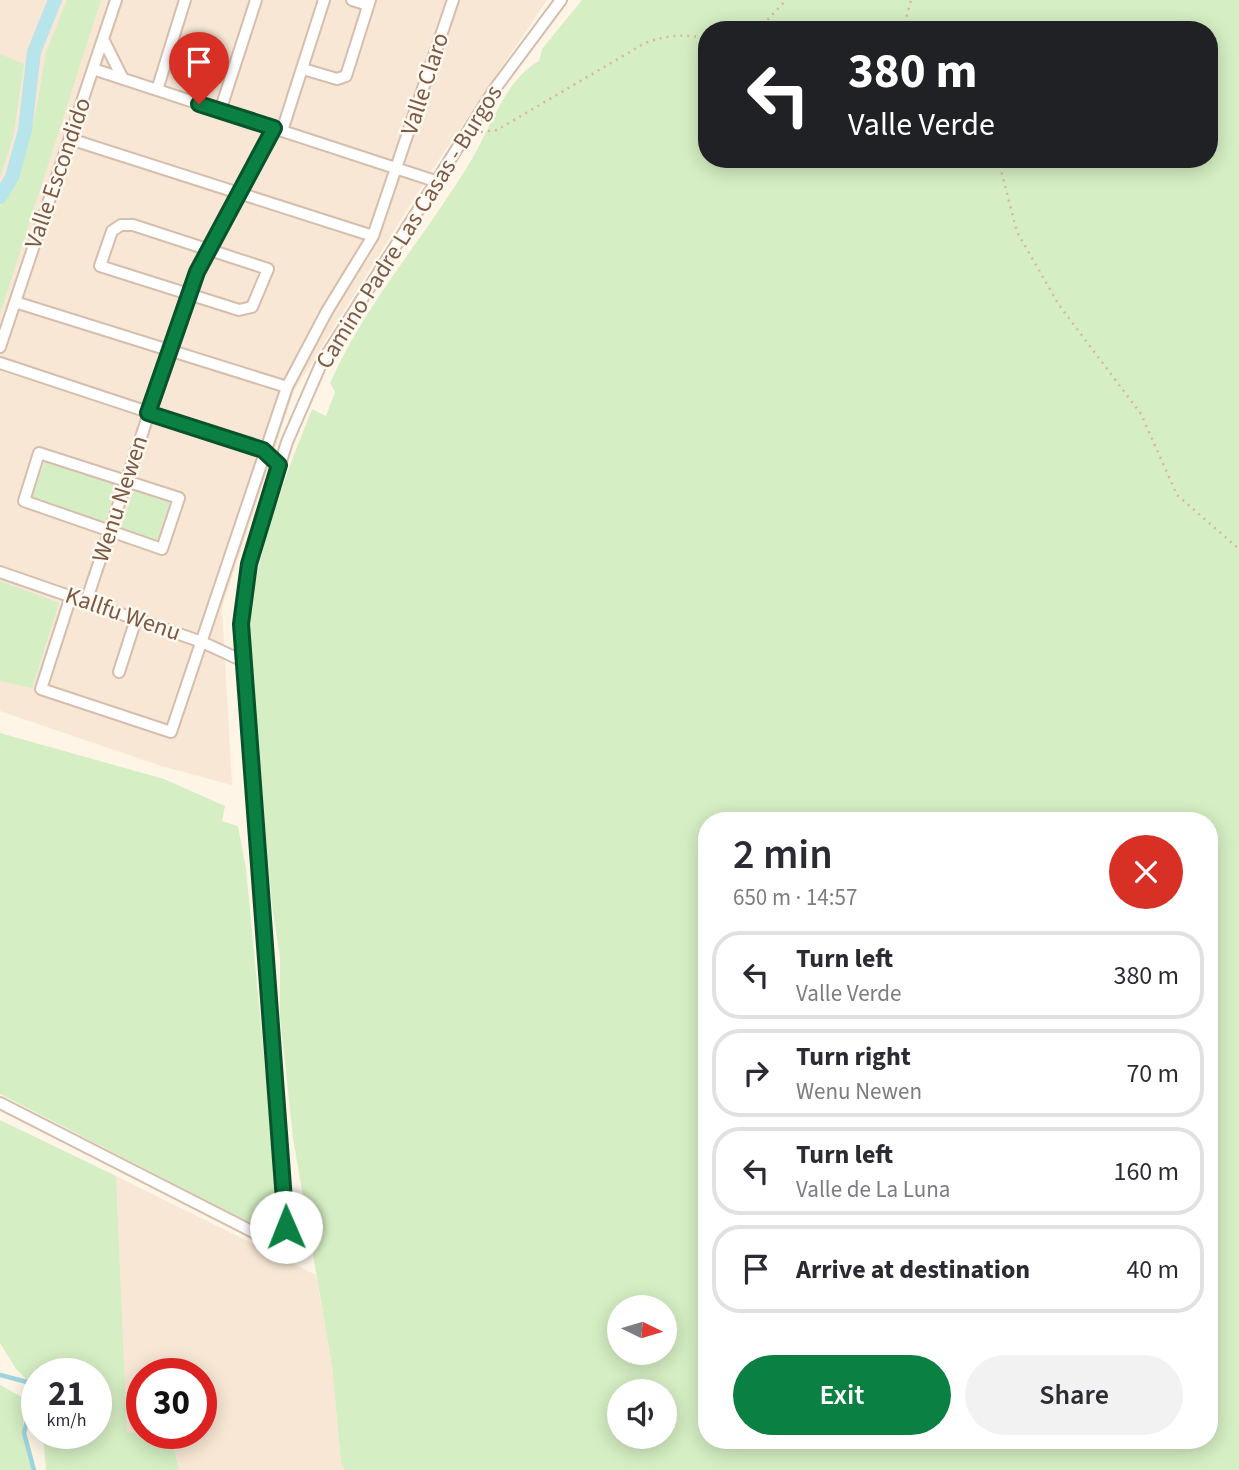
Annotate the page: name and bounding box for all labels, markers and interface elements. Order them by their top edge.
street label: Valle Claro [392,28,458,140]
pin [169,32,229,104]
text: 380 m [848,37,977,107]
icon: arrive [180,43,218,81]
icon: left [733,49,824,140]
street label: Camino Padre Las Casas - Burgos [307,78,511,376]
street label: Valle Escondido [16,93,100,253]
text: Valle Verde [848,102,995,148]
street label: Wenu Newen [83,431,157,567]
street label: Kallfu Wenu [61,578,185,650]
text: 2 min [733,825,833,885]
button: close [1109,835,1183,909]
text: 650 m · 14:57 [733,881,857,914]
text: Turn left [796,940,893,977]
icon: left [737,956,775,994]
text: 380 m [1113,957,1179,994]
text: Valle Verde [796,977,902,1010]
text: Turn right [796,1038,911,1075]
icon: right [737,1054,775,1092]
text: 70 m [1126,1055,1179,1092]
text: Wenu Newen [796,1075,922,1108]
text: Turn left [796,1136,893,1173]
icon: left [737,1152,775,1190]
text: 160 m [1113,1153,1179,1190]
text: Valle de La Luna [796,1173,950,1206]
position arrow [249,1190,323,1264]
icon: arrive [737,1250,775,1288]
text: Arrive at destination [796,1251,1030,1288]
text: 40 m [1126,1251,1179,1288]
north arrow [607,1295,677,1365]
map controls [607,1295,677,1449]
button: Exit [733,1355,951,1435]
button: Share [965,1355,1183,1435]
speed limit sign: 30 [126,1358,217,1449]
text: 21 [48,1369,85,1419]
button: sound [607,1379,677,1449]
text: km/h [47,1408,86,1433]

